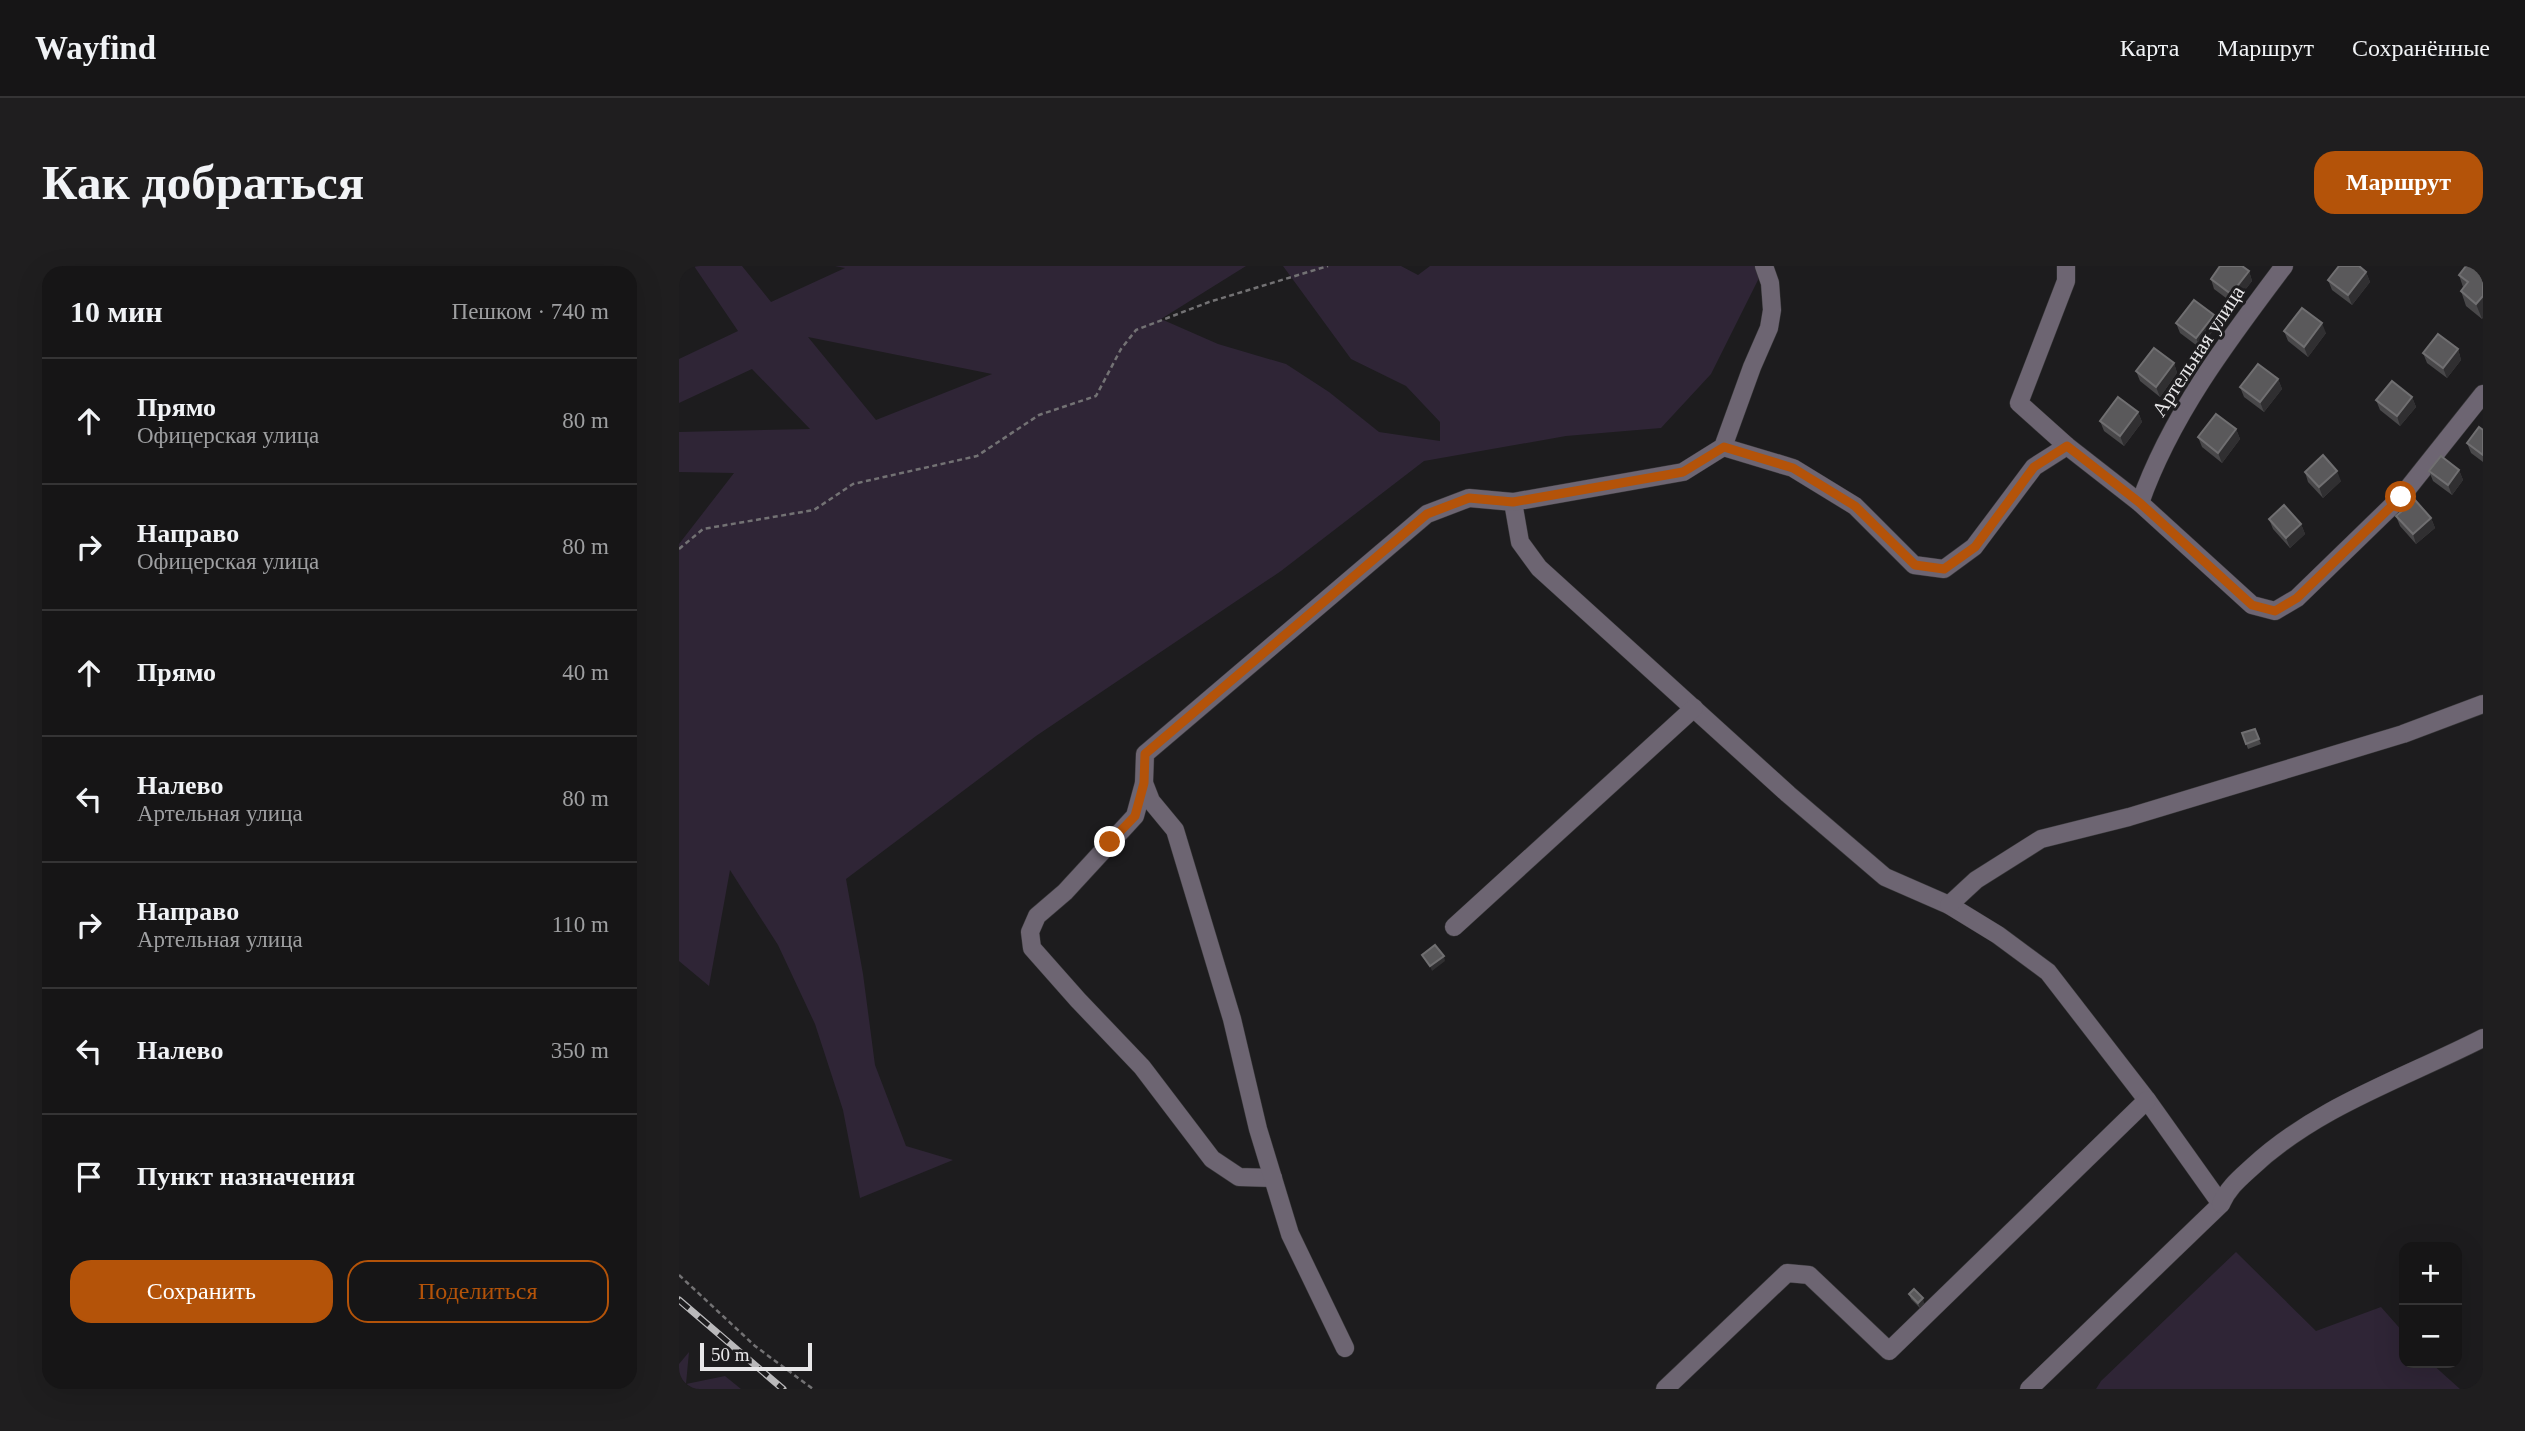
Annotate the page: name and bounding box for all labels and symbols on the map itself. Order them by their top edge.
street label: Артельная улица [2147,280,2250,421]
route start [2385,481,2416,512]
route end [1094,826,1125,857]
scale bar [700,1340,812,1372]

